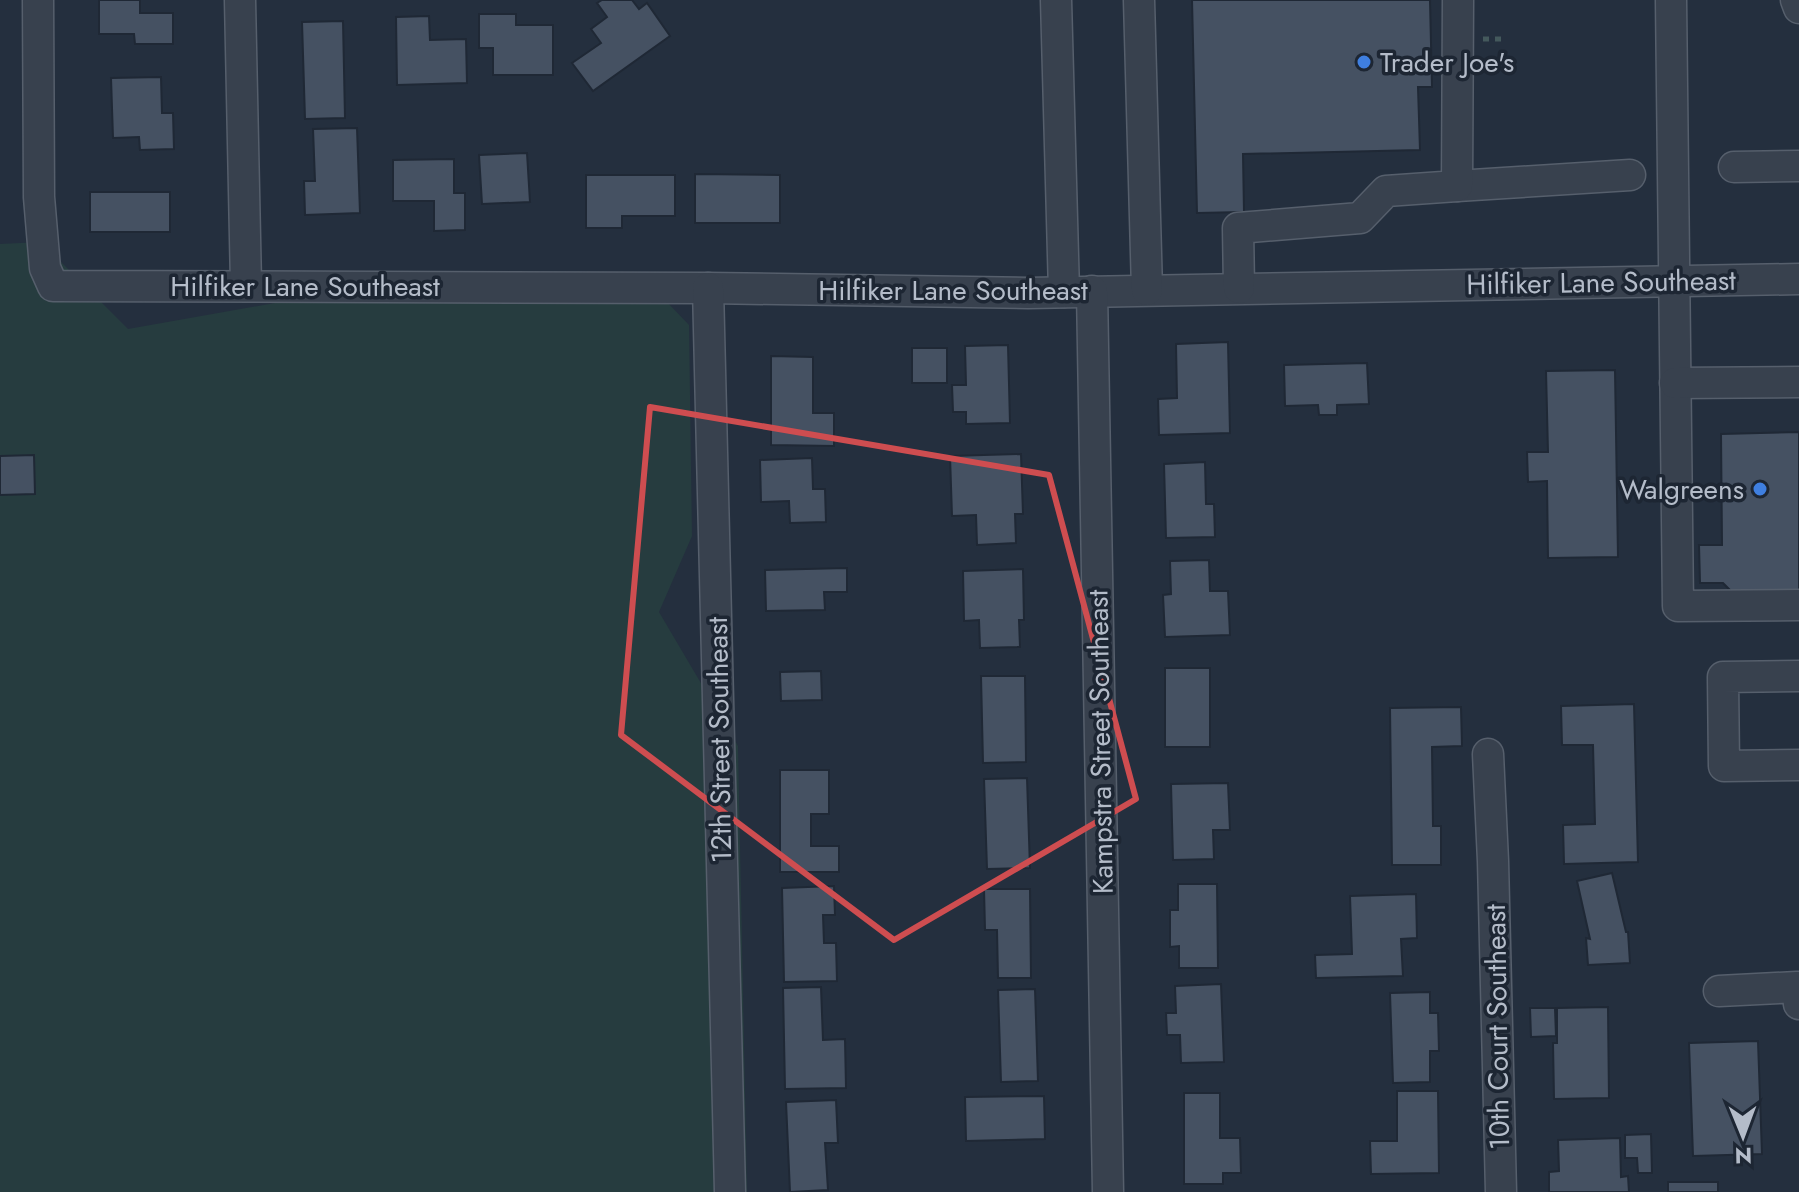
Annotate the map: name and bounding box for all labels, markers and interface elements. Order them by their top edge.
place label: Trader Joe's [1380,42,1514,83]
marker: Trader Joe's [1355,53,1373,71]
street label: Hilfiker Lane Southeast [1466,260,1736,305]
street label: Hilfiker Lane Southeast [170,266,440,307]
street label: Hilfiker Lane Southeast [818,270,1088,311]
place label: Walgreens [1619,469,1744,510]
marker: Walgreens [1751,480,1769,498]
street label: Kampstra Street Southeast [1077,589,1124,895]
street label: 12th Street Southeast [697,616,742,863]
street label: 10th Court Southeast [1475,903,1520,1150]
north arrow [1703,1096,1783,1176]
text: N [1734,1140,1752,1172]

